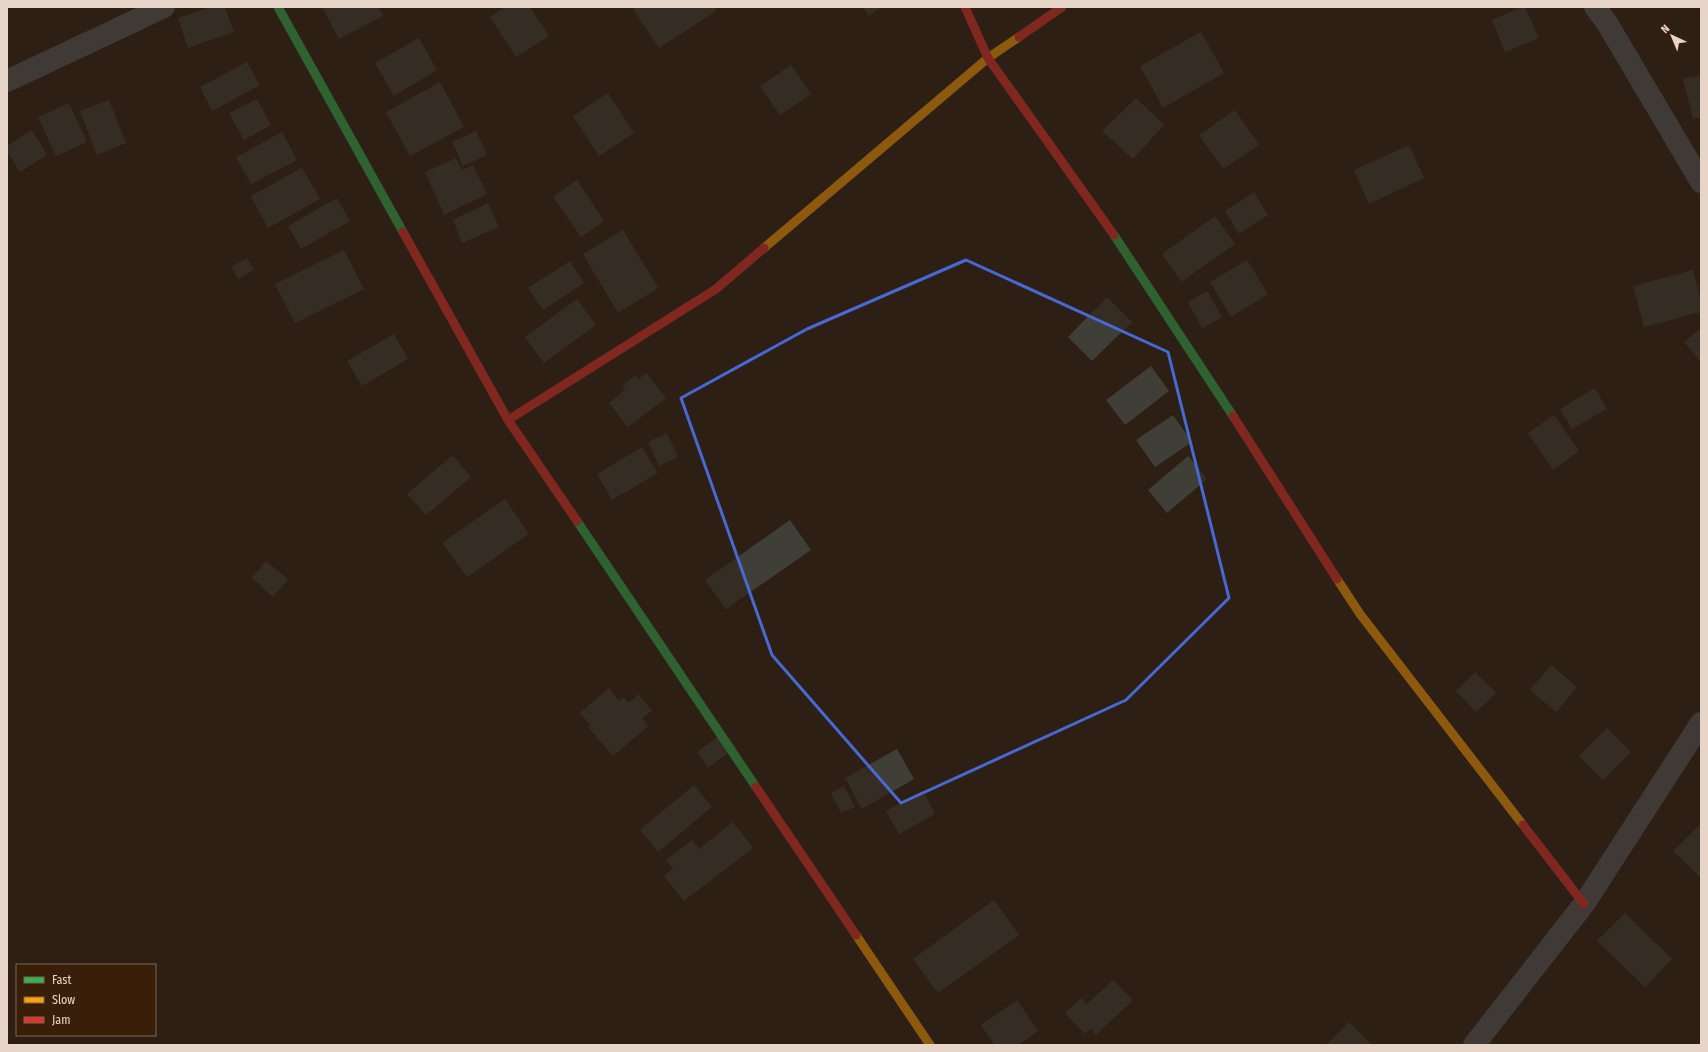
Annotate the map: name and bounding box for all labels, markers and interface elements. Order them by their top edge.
north arrow [1652,16,1692,56]
text: N [1659,22,1672,36]
legend [16,964,156,1036]
text: Fast [52,973,71,987]
text: Slow [52,993,75,1007]
text: Jam [52,1013,70,1027]

